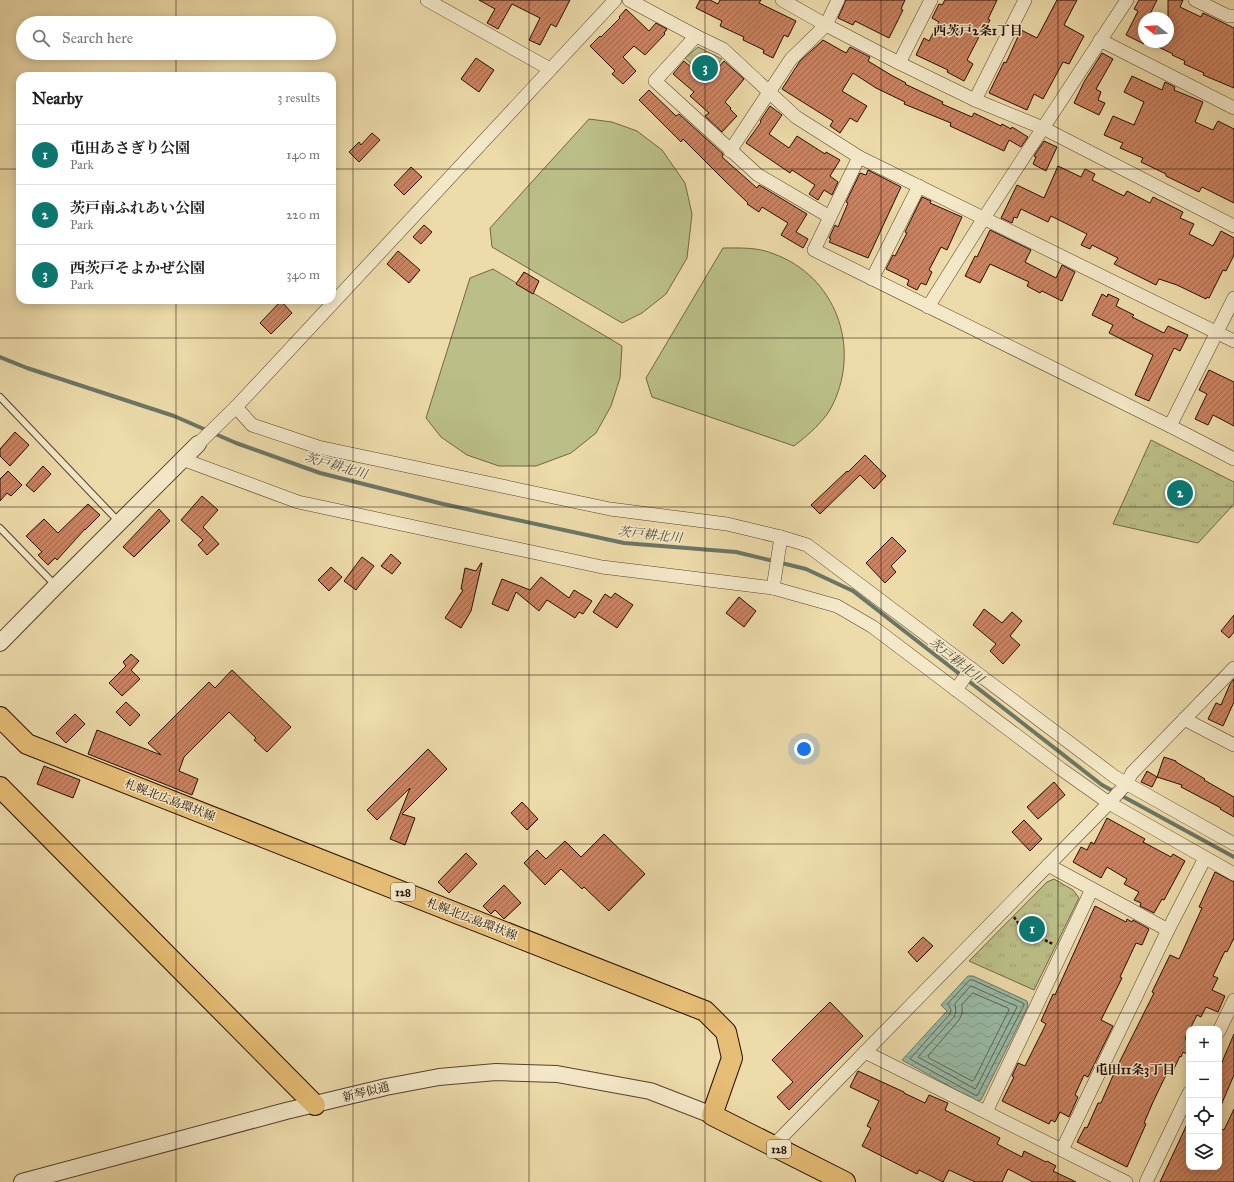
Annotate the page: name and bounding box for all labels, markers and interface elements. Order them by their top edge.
north arrow [1138,12,1174,48]
search box [16,16,336,60]
district label: 西茨戸2条1丁目 [933,23,1023,39]
icon: search [30,27,52,49]
text: Search here [62,29,133,47]
pin: 3 [692,53,718,83]
text: Nearby [32,88,83,109]
text: 3 results [277,90,320,106]
text: 屯田あさぎり公園 [70,139,190,157]
text: 1 [42,147,48,163]
text: 140 m [286,147,320,163]
text: Park [70,157,94,173]
text: 茨戸南ふれあい公園 [70,199,205,217]
text: 2 [42,207,48,223]
text: 220 m [286,207,320,223]
text: Park [70,217,94,233]
text: 西茨戸そよかぜ公園 [70,259,205,277]
text: 3 [42,267,48,283]
text: 340 m [286,267,320,283]
text: Park [70,277,94,293]
water label: 茨戸耕北川 [302,449,371,483]
pin: 2 [1167,478,1193,508]
water label: 茨戸耕北川 [617,524,685,547]
water label: 茨戸耕北川 [926,634,988,688]
your location [794,739,814,759]
street label: 札幌北広島環状線 [123,776,217,824]
road number: 128 [391,883,415,901]
street label: 札幌北広島環状線 [425,895,519,943]
pin: 1 [1019,914,1045,944]
map controls [1186,1026,1222,1170]
button: + [1186,1026,1222,1062]
district label: 屯田11条3丁目 [1095,1062,1175,1078]
button: − [1186,1062,1222,1098]
street label: 新琴似通 [341,1079,391,1105]
button: locate [1186,1098,1222,1134]
button: layers [1186,1134,1222,1170]
road number: 128 [767,1140,791,1158]

